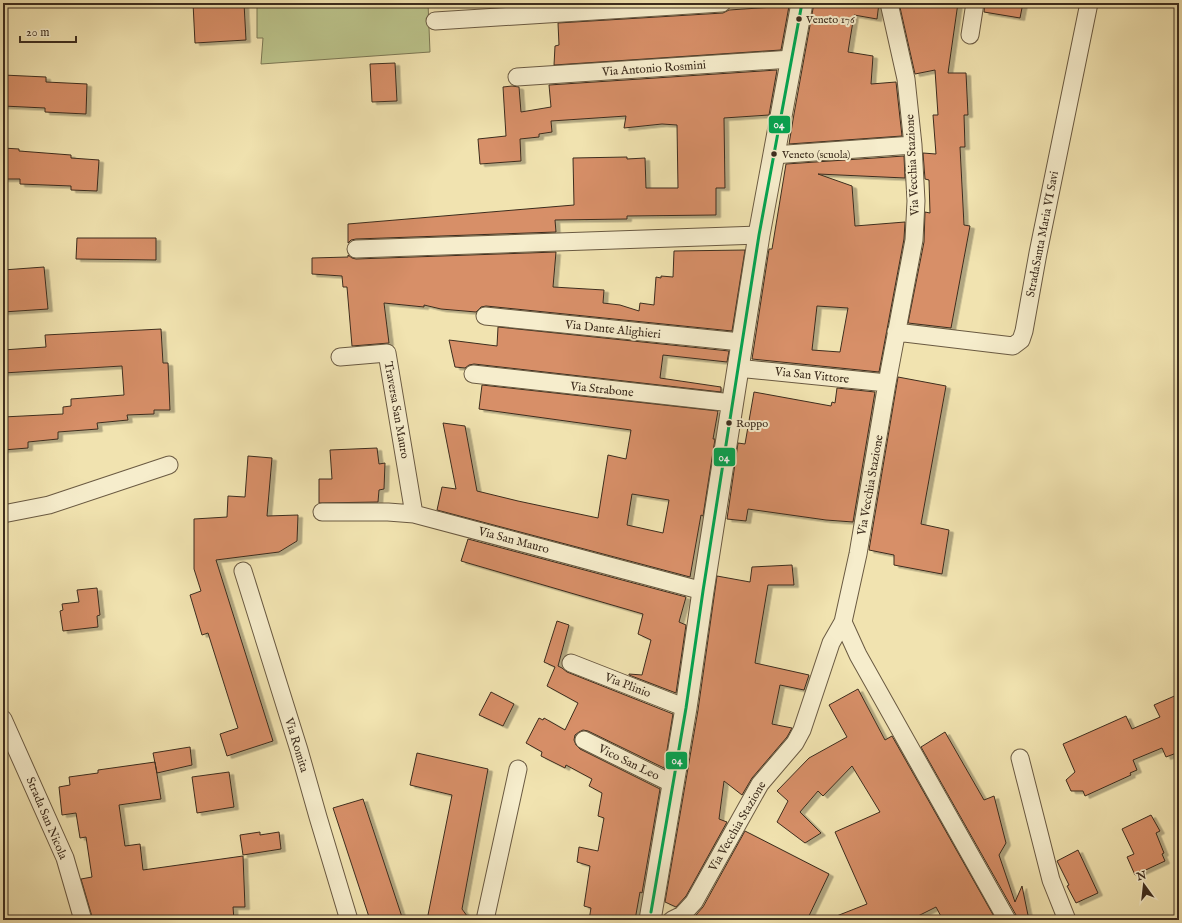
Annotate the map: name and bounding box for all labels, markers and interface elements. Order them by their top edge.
place label: Veneto 176 [805,13,855,27]
marker: Veneto 176 [794,14,804,24]
scale bar [20,18,76,44]
text: 20 m [26,25,49,40]
street label: Via Antonio Rosmini [600,57,707,80]
street label: Via Vecchia Stazione [902,113,923,217]
line badge: 04 [768,115,791,134]
text: 04 [774,118,785,132]
place label: Veneto (scuola) [781,148,850,162]
marker: Veneto (scuola) [769,149,779,159]
street label: StradaSanta Maria VI Savi [1023,170,1062,299]
street label: Via Dante Alighieri [563,317,662,342]
street label: Traversa San Mauro [381,360,413,460]
street label: Via San Vittore [773,364,850,387]
street label: Via Strabone [569,379,635,400]
place label: Roppo [736,417,768,431]
marker: Roppo [724,418,734,428]
street label: Via Vecchia Stazione [854,433,887,537]
line badge: 04 [713,447,736,467]
text: 04 [719,451,730,465]
street label: Via San Mauro [476,524,551,557]
street label: Via Plinio [602,669,654,701]
street label: Via Romita [281,715,312,775]
street label: Vico San Leo [595,741,662,784]
line badge: 04 [665,751,688,770]
text: 04 [672,754,683,768]
street label: Strada San Nicola [22,775,71,862]
street label: Via Vecchia Stazione [705,778,770,875]
north arrow [1124,865,1164,905]
text: N [1134,868,1149,885]

